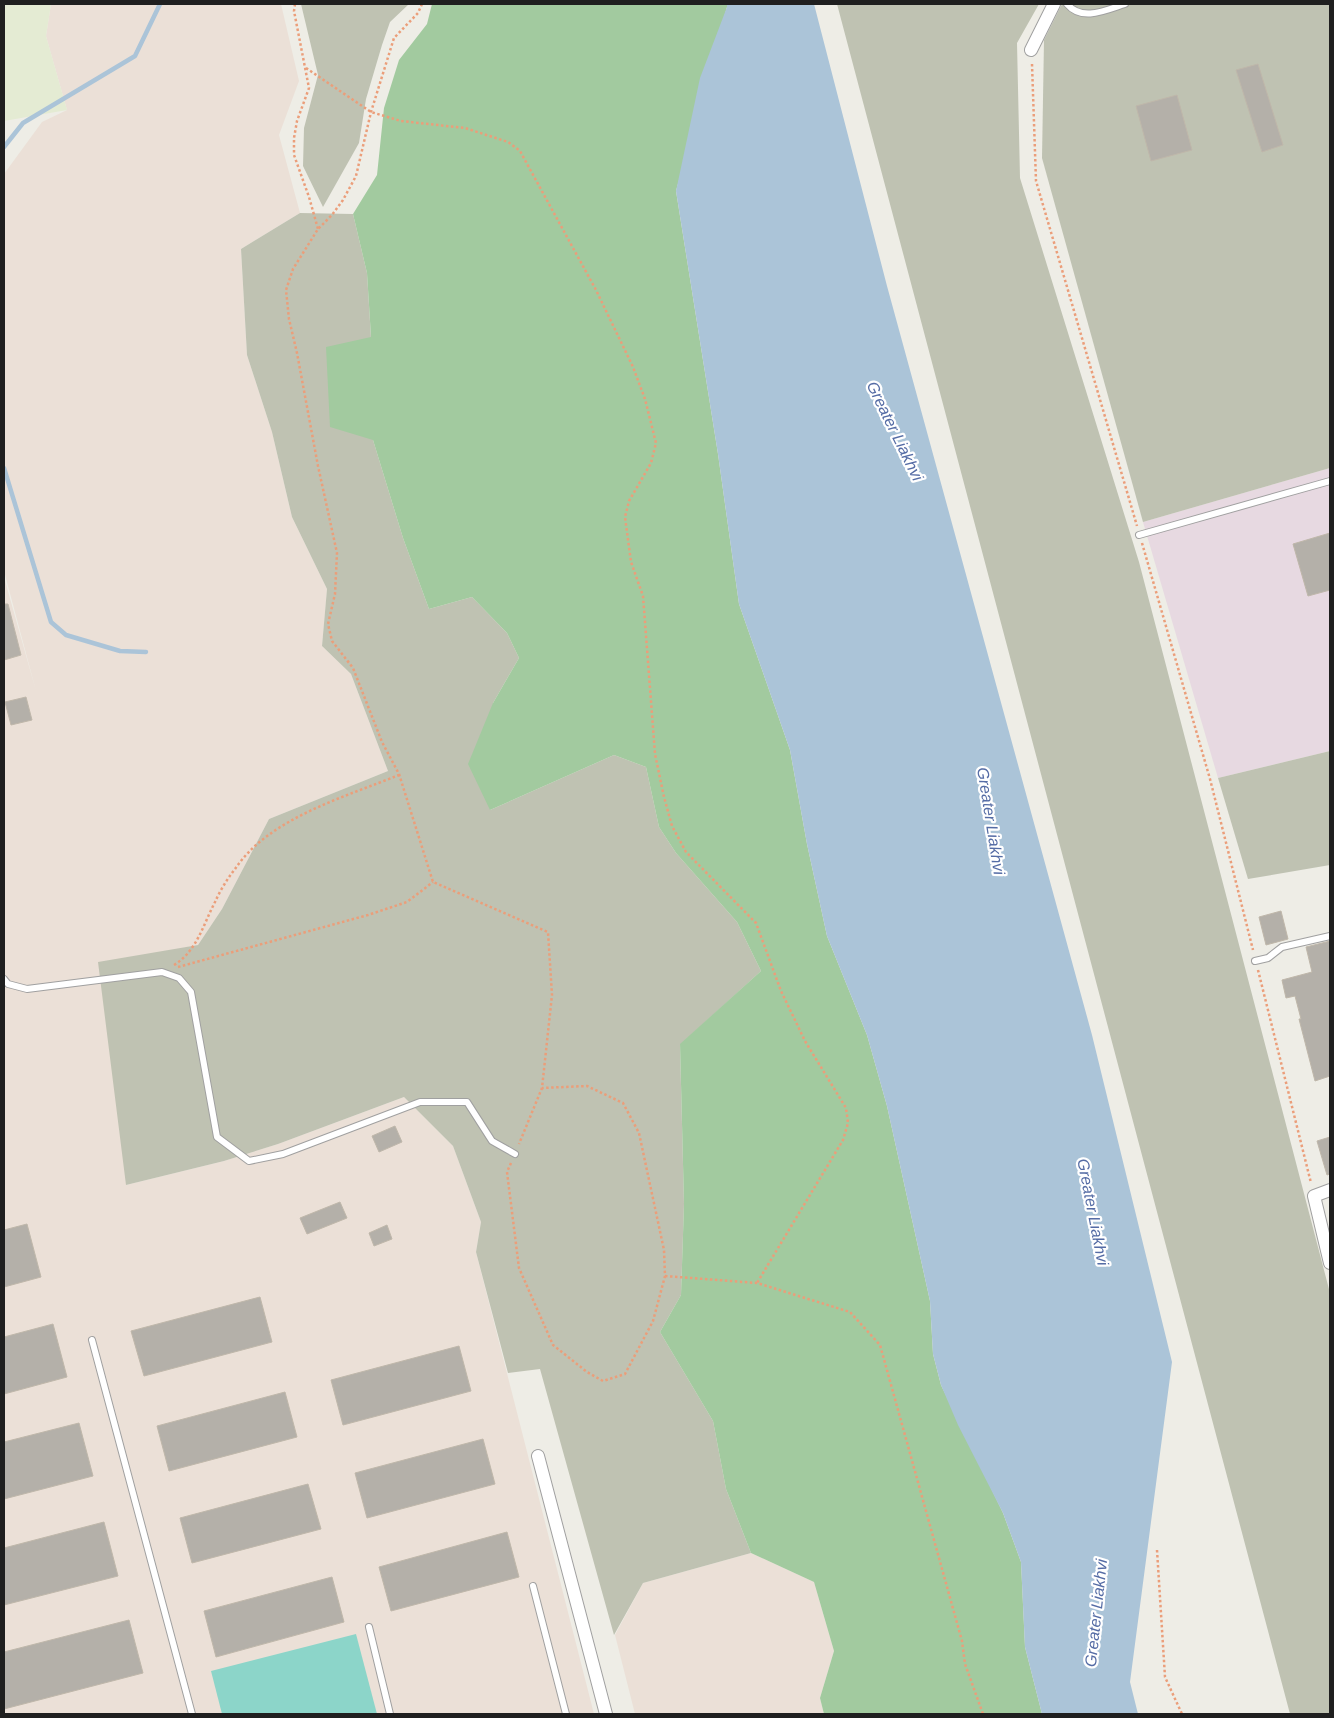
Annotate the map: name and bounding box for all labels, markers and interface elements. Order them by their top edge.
water label: Greater Liakhvi [864,379,927,484]
water label: Greater Liakhvi [974,766,1008,876]
water label: Greater Liakhvi [1074,1157,1112,1267]
water label: Greater Liakhvi [1082,1558,1110,1668]

